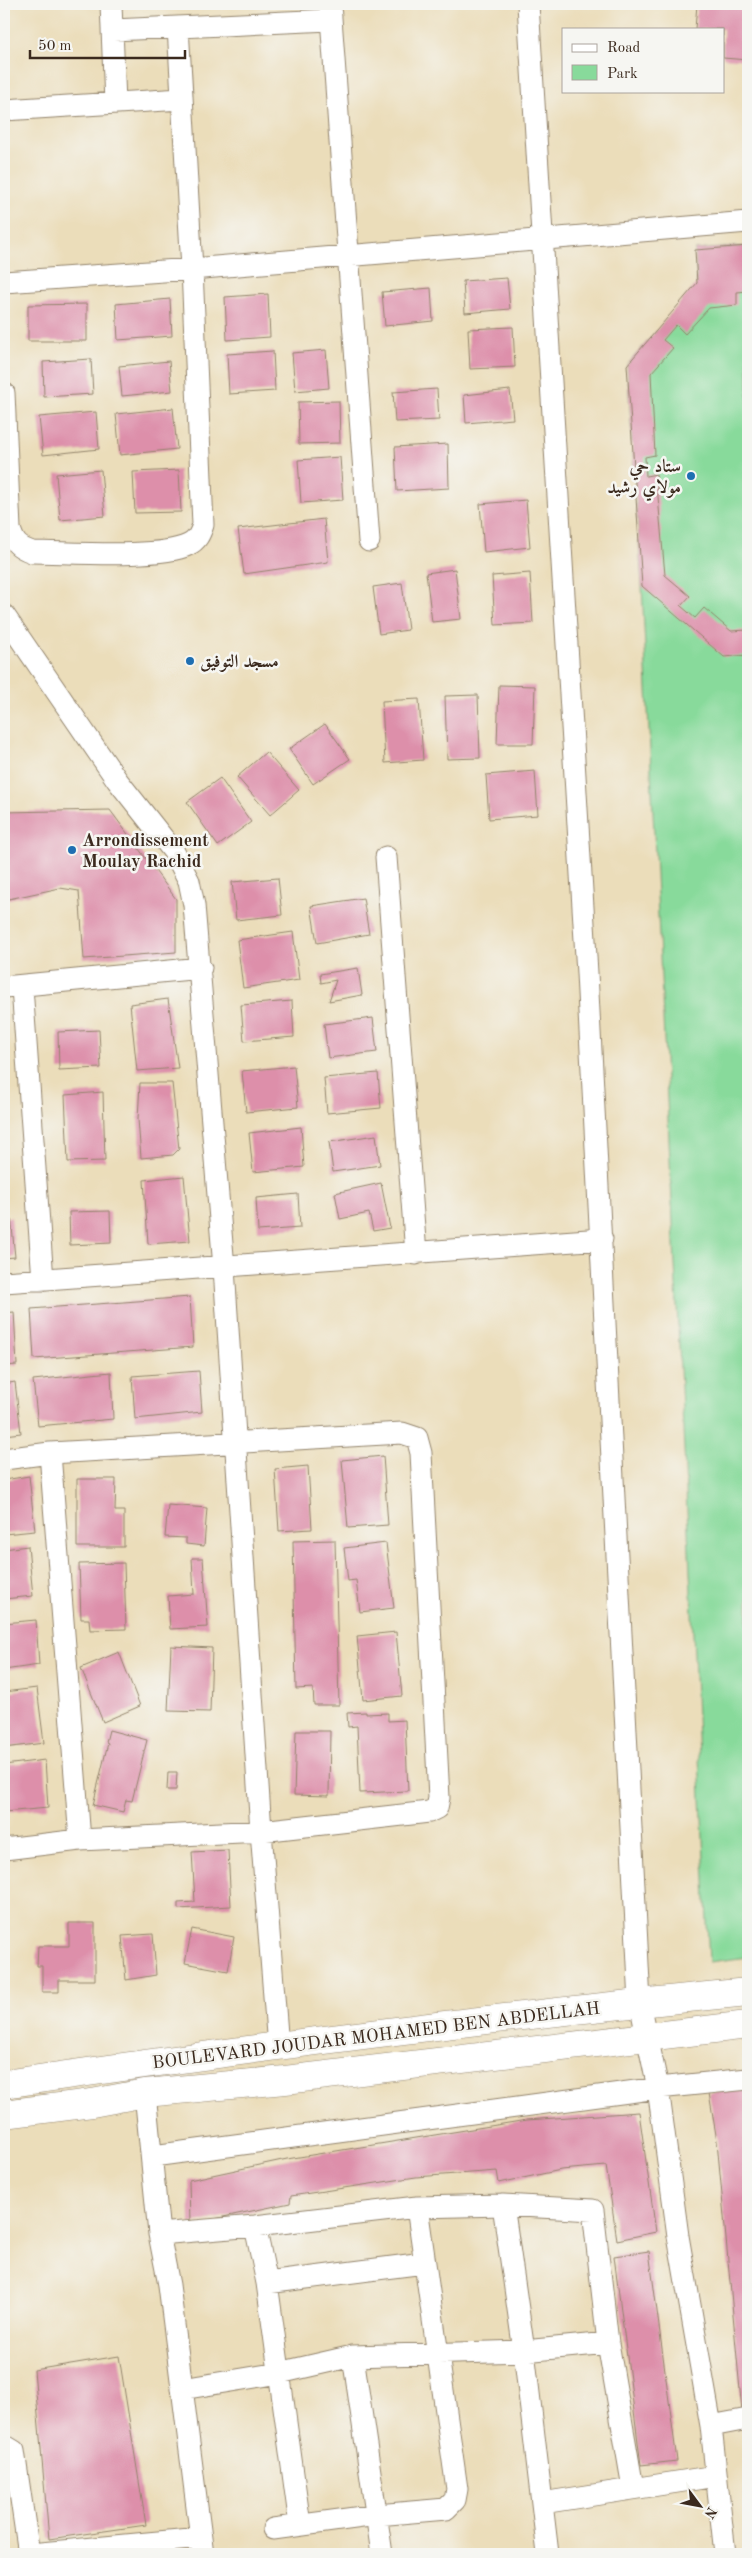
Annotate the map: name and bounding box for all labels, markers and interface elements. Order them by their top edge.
scale bar [30,28,185,60]
legend [562,28,724,92]
text: 50 m [38,39,72,54]
text: Road [607,41,641,56]
text: Park [607,67,638,82]
place label: ستاد حي مولاي رشيد [607,458,681,502]
marker: ستاد حي مولاي رشيد [685,470,697,482]
place label: مسجد التوفيق [200,653,279,672]
marker: مسجد التوفيق [184,655,196,667]
place label: Arrondissement Moulay Rachid [82,832,209,871]
marker: Arrondissement Moulay Rachid [66,844,78,856]
street label: BOULEVARD JOUDAR MOHAMED BEN ABDELLAH [151,2000,601,2072]
north arrow [674,2480,724,2530]
text: N [701,2504,719,2521]

